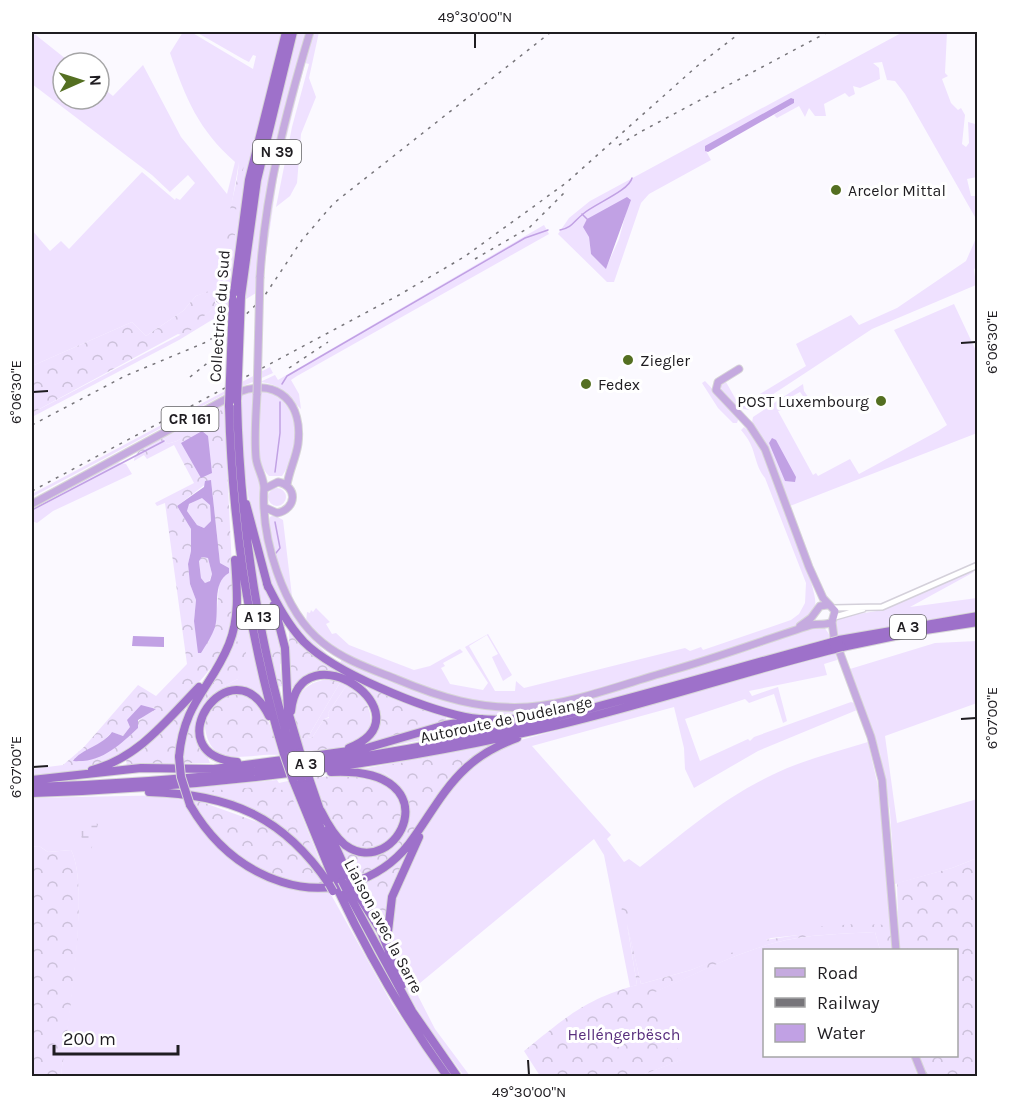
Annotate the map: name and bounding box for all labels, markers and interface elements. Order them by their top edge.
text: 49°30'00"N [438,8,512,26]
north arrow [51,51,111,111]
text: N [86,74,105,86]
road number: N 39 [253,140,301,164]
place label: Arcelor Mittal [848,181,946,200]
marker: Arcelor Mittal [829,183,843,197]
street label: Collectrice du Sud [205,249,234,383]
text: 6°06'30"E [983,310,1001,374]
place label: Ziegler [640,351,690,370]
marker: Ziegler [621,353,635,367]
text: 6°06'30"E [7,360,25,424]
place label: Fedex [598,375,640,394]
marker: Fedex [579,377,593,391]
place label: POST Luxembourg [737,392,869,411]
marker: POST Luxembourg [874,394,888,408]
road number: CR 161 [162,407,219,431]
road number: A 13 [237,605,279,629]
road number: A 3 [890,615,926,639]
text: 6°07'00"E [983,687,1001,749]
street label: Autoroute de Dudelange [418,692,594,747]
text: 6°07'00"E [7,736,25,798]
road number: A 3 [288,752,324,776]
street label: Liaison avec la Sarre [340,856,427,996]
legend [763,949,958,1057]
text: Road [817,962,858,984]
text: Railway [817,992,880,1014]
scale bar [54,1018,178,1056]
text: Water [817,1022,865,1044]
park label: Helléngerbësch [568,1025,680,1044]
text: 200 m [63,1028,116,1050]
text: 49°30'00"N [492,1083,566,1101]

